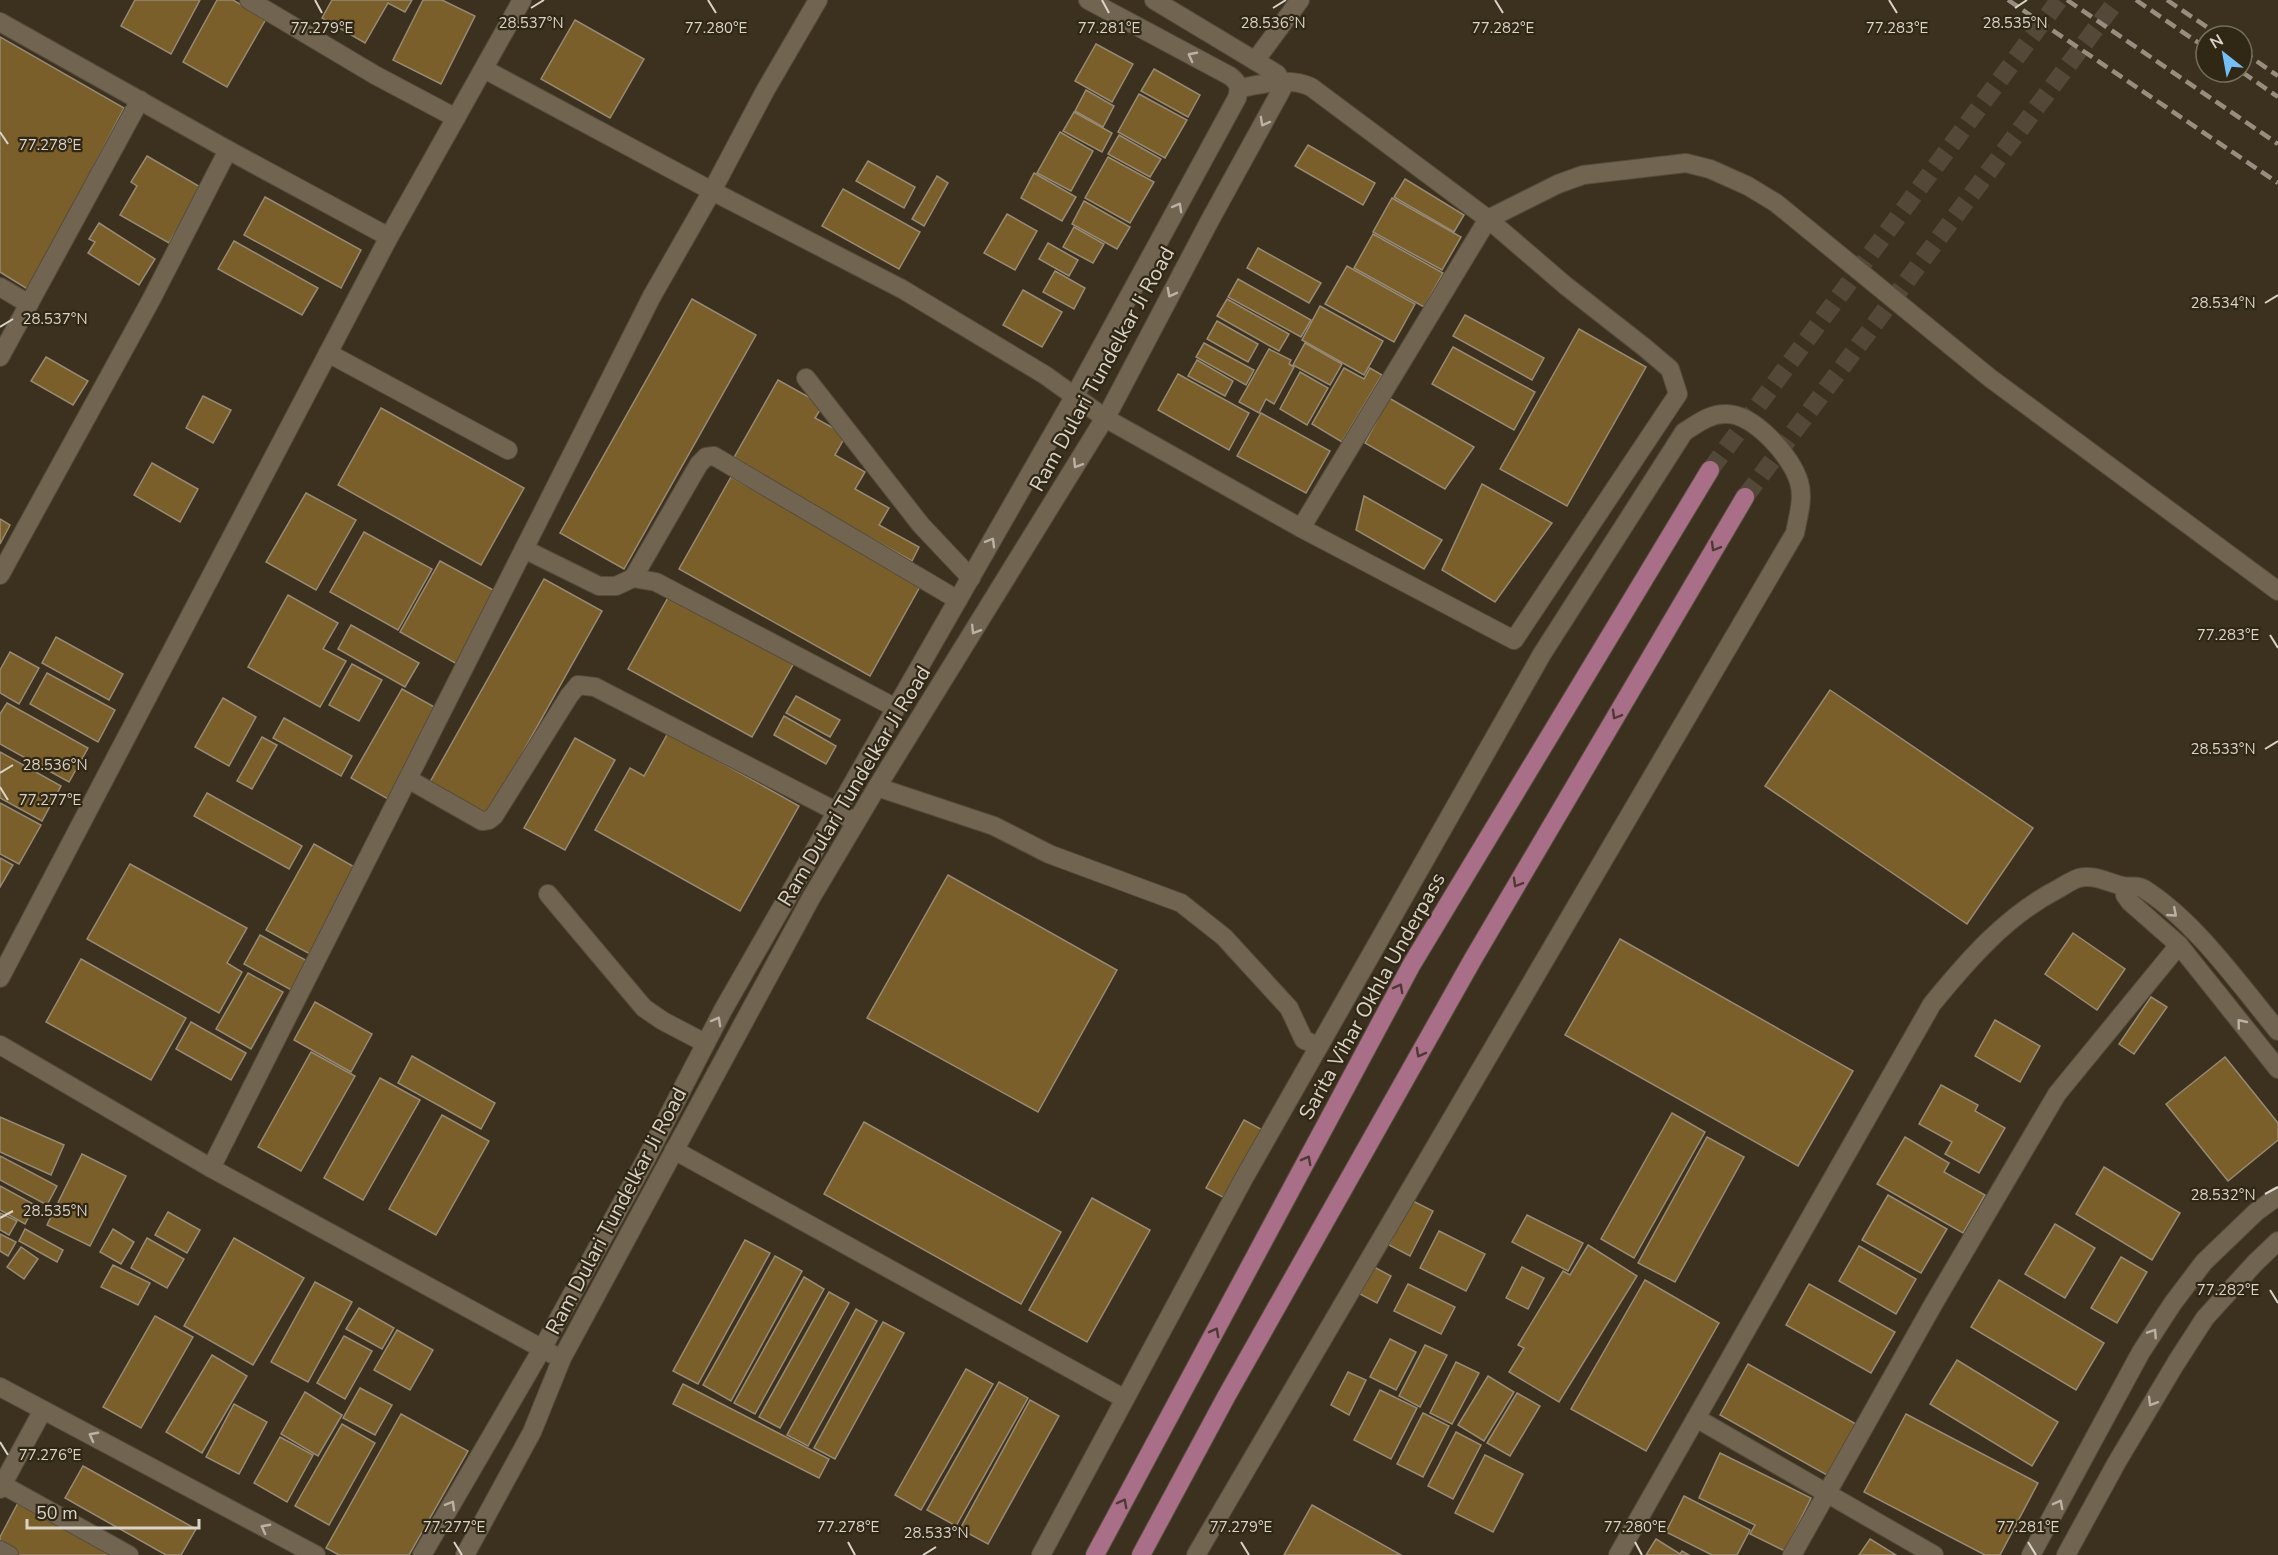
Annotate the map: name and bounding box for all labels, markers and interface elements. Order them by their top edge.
text: 28.537°N [498,13,564,33]
text: 28.536°N [1240,13,1306,33]
text: 28.535°N [1982,13,2048,33]
text: 77.279°E [291,18,353,38]
text: 77.280°E [685,18,747,38]
text: 77.281°E [1078,18,1140,38]
text: 77.282°E [1472,18,1534,38]
text: 77.283°E [1866,18,1928,38]
north arrow [2194,24,2254,84]
text: N [2206,29,2228,55]
one-way arrow [1188,52,1199,63]
one-way arrow [1260,115,1271,126]
text: 77.278°E [19,135,81,155]
one-way arrow [1171,202,1182,213]
street label: Ram Dulari Tundelkar Ji Road [1023,242,1181,496]
one-way arrow [1167,287,1178,297]
text: 28.534°N [2190,293,2256,313]
text: 28.537°N [22,309,88,329]
one-way arrow [1072,458,1084,468]
one-way arrow [984,538,995,548]
one-way arrow [1711,541,1722,551]
one-way arrow [970,624,982,634]
text: 77.283°E [2197,625,2259,645]
street label: Ram Dulari Tundelkar Ji Road [771,661,937,911]
one-way arrow [1612,709,1623,720]
text: 28.533°N [2190,739,2256,759]
text: 28.536°N [22,755,88,775]
text: 77.277°E [19,790,81,810]
street label: Sarita Vihar Okhla Underpass [1292,867,1452,1125]
one-way arrow [1513,877,1524,888]
one-way arrow [2167,906,2177,917]
one-way arrow [1392,983,1403,994]
one-way arrow [710,1017,721,1027]
one-way arrow [2238,1019,2249,1030]
one-way arrow [1416,1046,1427,1057]
street label: Ram Dulari Tundelkar Ji Road [539,1083,693,1339]
one-way arrow [1300,1155,1311,1166]
text: 28.532°N [2190,1185,2256,1205]
text: 28.535°N [22,1201,88,1221]
text: 77.282°E [2197,1280,2259,1300]
one-way arrow [1208,1327,1219,1338]
one-way arrow [2146,1329,2157,1340]
one-way arrow [2148,1396,2159,1406]
one-way arrow [88,1432,99,1443]
text: 77.276°E [19,1445,81,1465]
scale bar [27,1492,200,1530]
one-way arrow [1116,1499,1127,1510]
one-way arrow [2052,1499,2063,1510]
one-way arrow [444,1500,456,1511]
text: 50 m [36,1501,78,1525]
text: 77.277°E [423,1517,485,1537]
text: 77.278°E [817,1517,879,1537]
text: 77.279°E [1210,1517,1272,1537]
text: 77.280°E [1604,1517,1666,1537]
text: 77.281°E [1997,1517,2059,1537]
one-way arrow [260,1523,271,1535]
text: 28.533°N [903,1523,969,1543]

